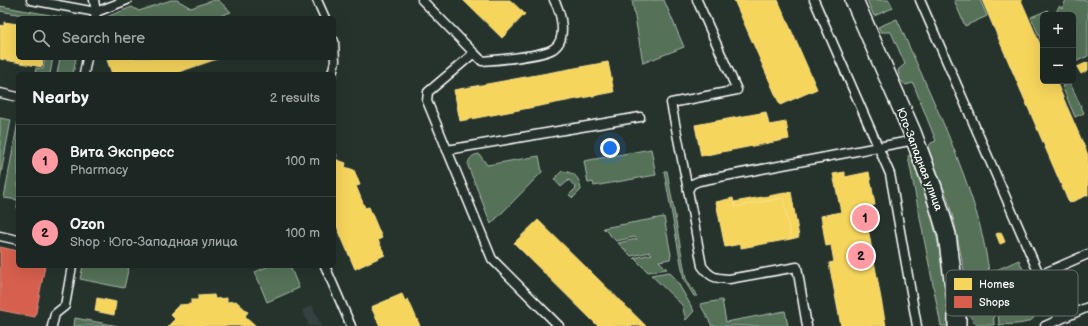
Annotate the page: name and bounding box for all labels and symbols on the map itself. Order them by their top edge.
street label: Юго-Западная улица [894,106,945,213]
your location [600,138,620,158]
pin: 1 [852,203,878,233]
pin: 2 [848,241,874,271]
legend [946,270,1078,316]
text: Homes [979,278,1015,291]
text: Shops [979,296,1010,309]

